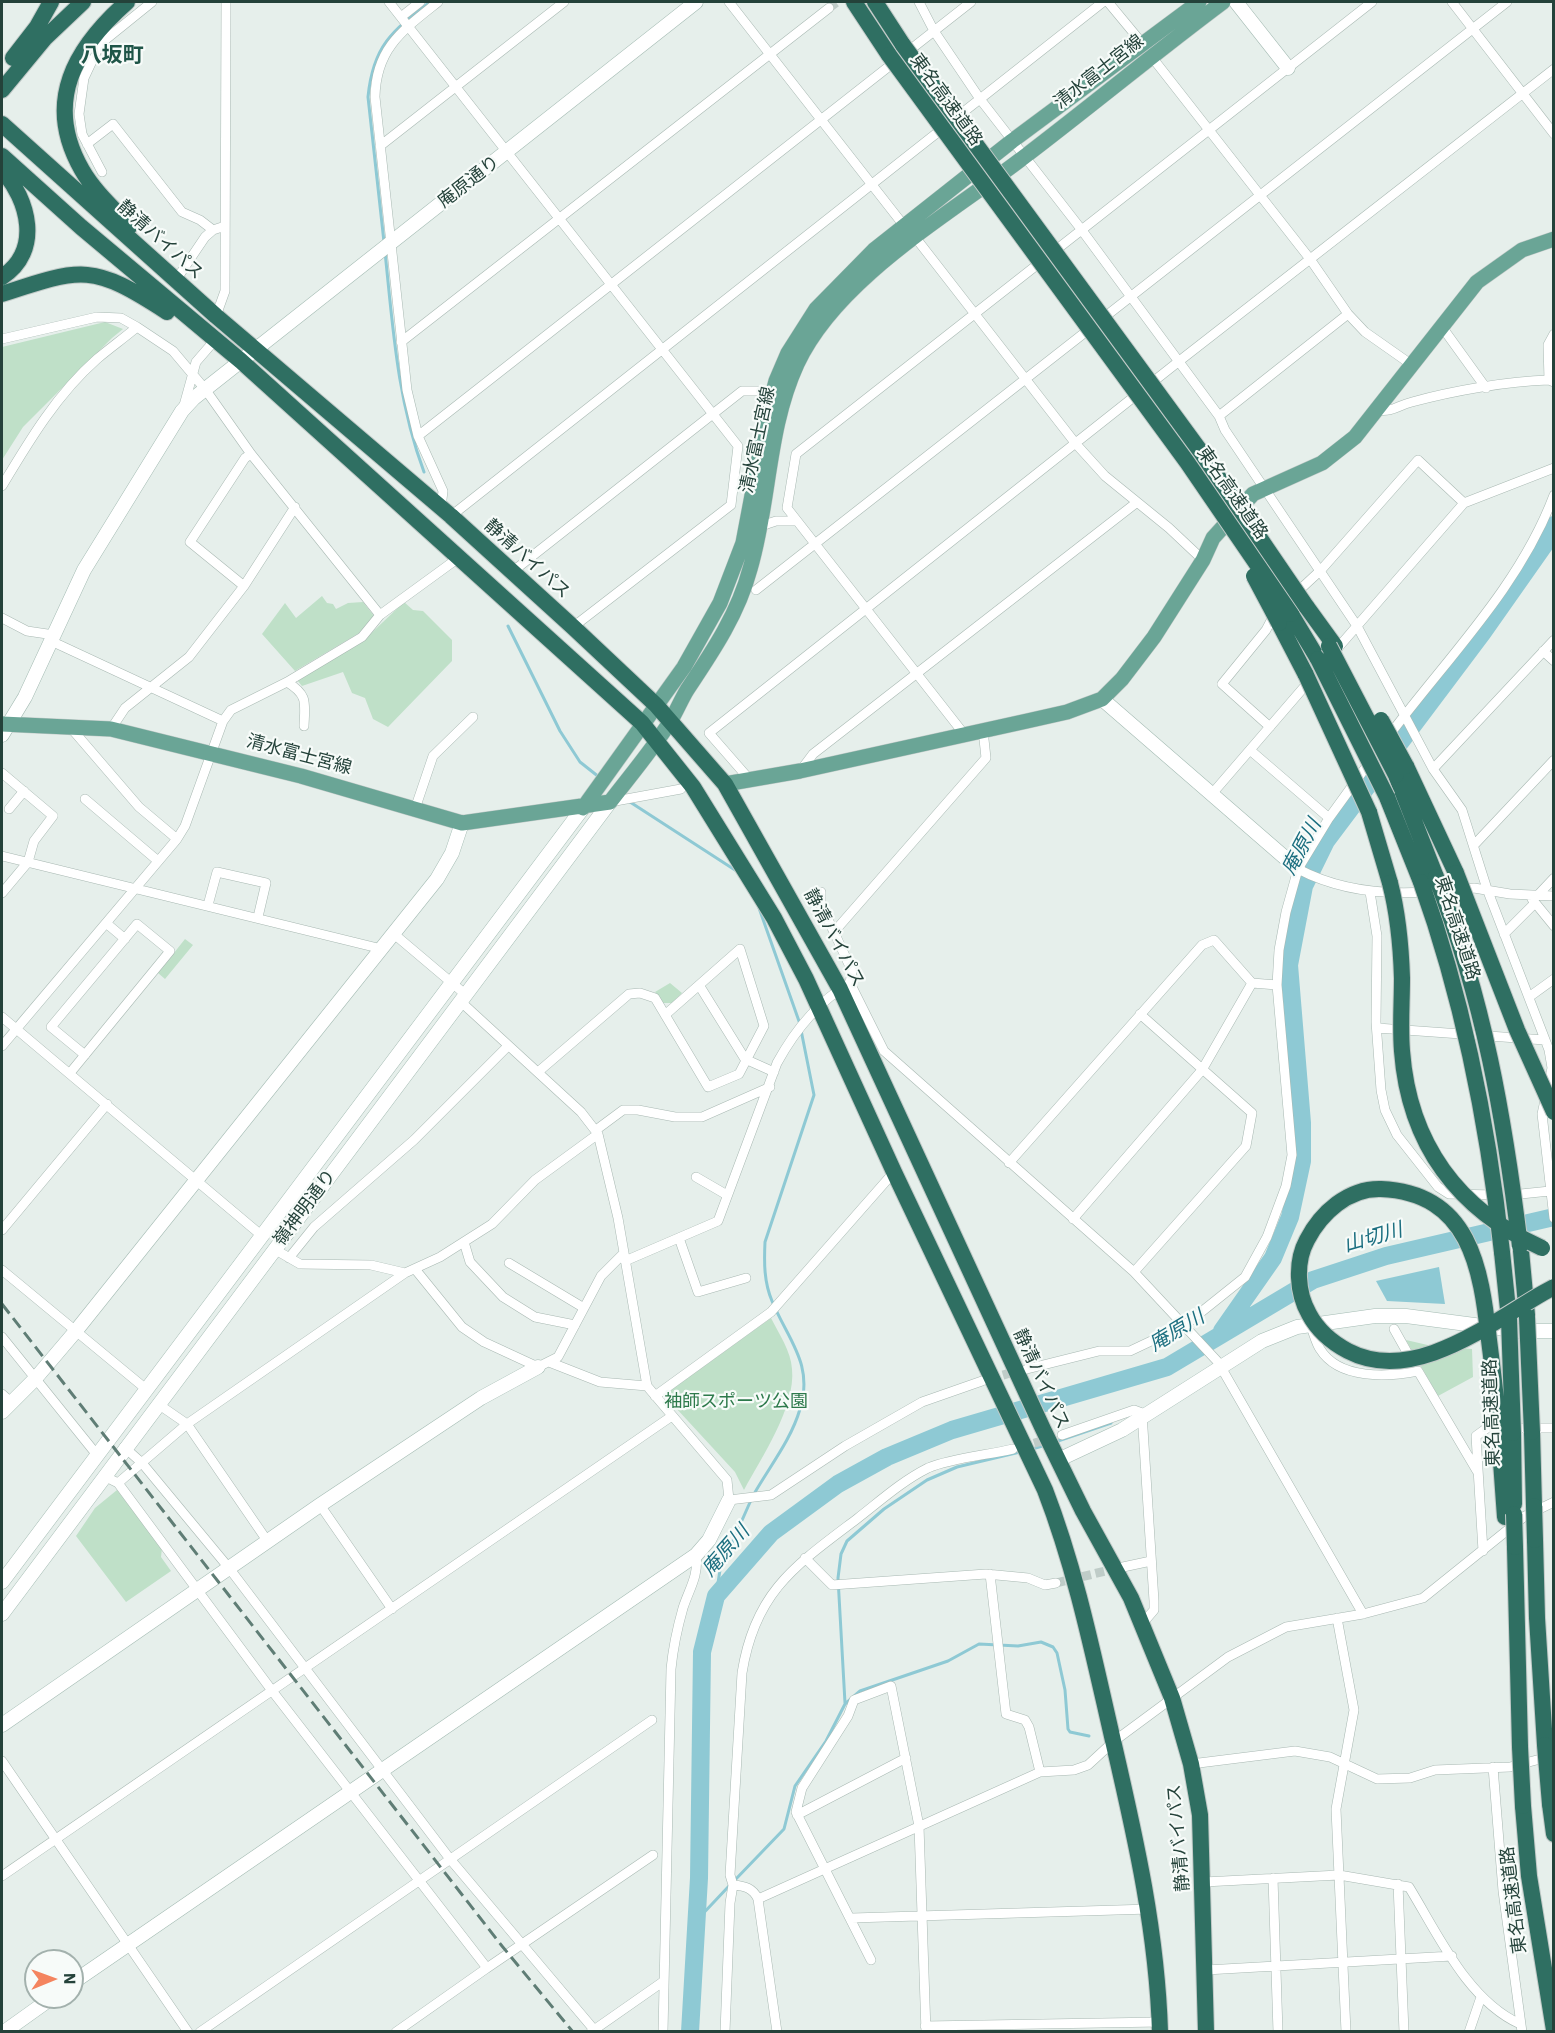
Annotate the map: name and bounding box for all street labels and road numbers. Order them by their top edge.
street label: 清水富士宮線 [1050,30,1148,114]
street label: 東名高速道路 [906,50,986,150]
street label: 庵原通り [434,151,504,213]
street label: 静清バイパス [113,196,207,284]
street label: 清水富士宮線 [736,385,780,495]
street label: 東名高速道路 [1192,443,1272,543]
street label: 静清バイパス [480,515,574,603]
street label: 清水富士宮線 [244,731,354,779]
street label: 東名高速道路 [1430,873,1484,983]
street label: 静清バイパス [799,885,869,991]
street label: 嶺神明通り [269,1166,341,1250]
street label: 静清バイパス [1008,1325,1074,1433]
street label: 東名高速道路 [1479,1359,1505,1467]
street label: 静清バイパス [1164,1783,1194,1893]
street label: 東名高速道路 [1497,1845,1531,1955]

